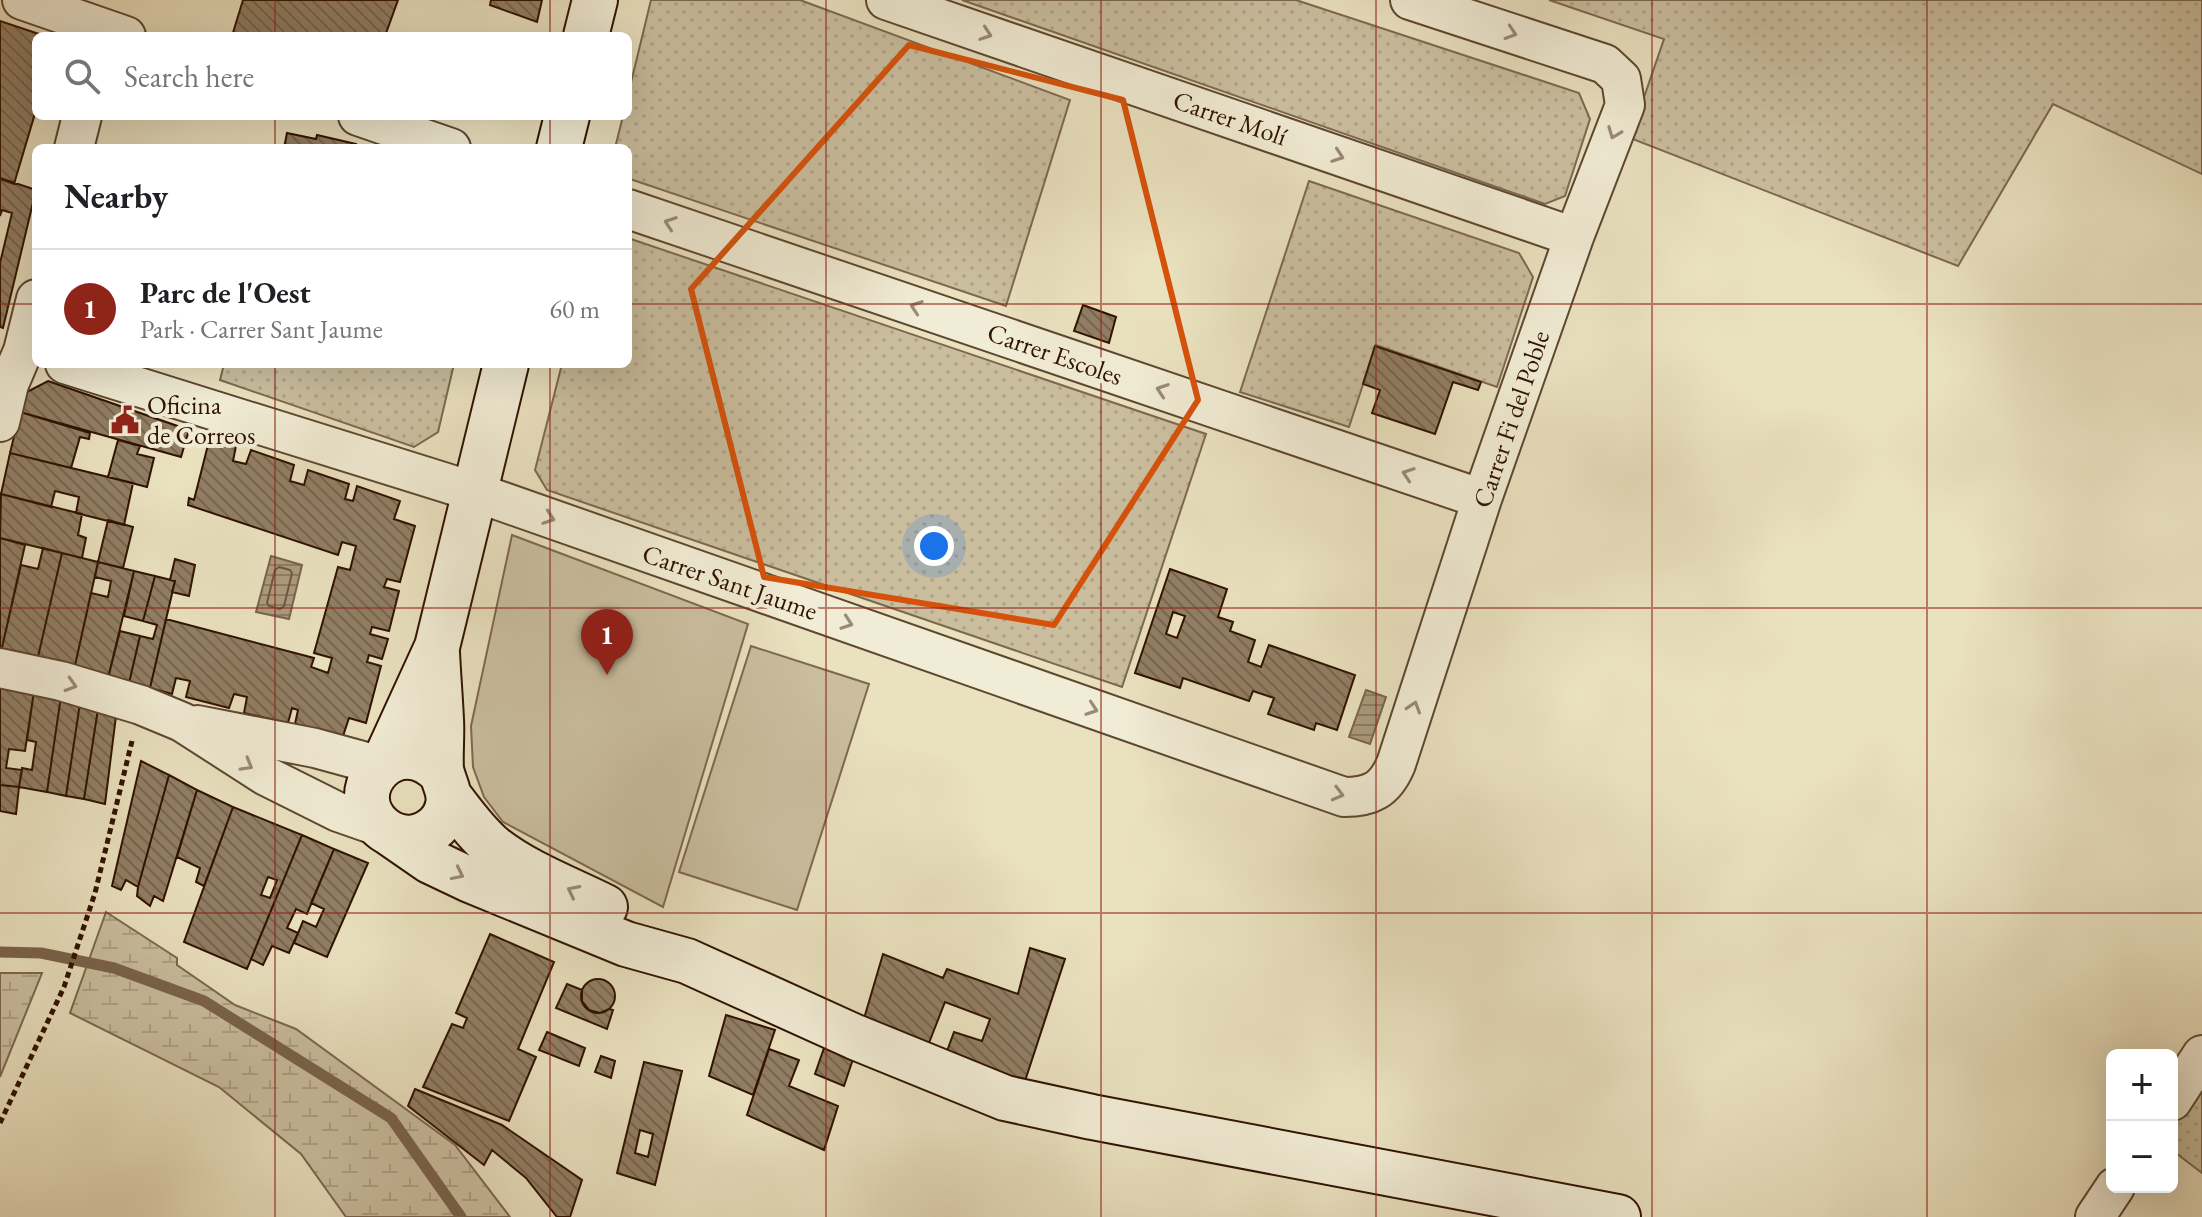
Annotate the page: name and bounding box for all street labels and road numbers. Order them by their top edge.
street label: Carrer Molí [1169,83,1292,154]
street label: Carrer Escoles [983,315,1127,393]
street label: Carrer Fi del Poble [1465,326,1557,512]
street label: Carrer Sant Jaume [638,536,822,628]

